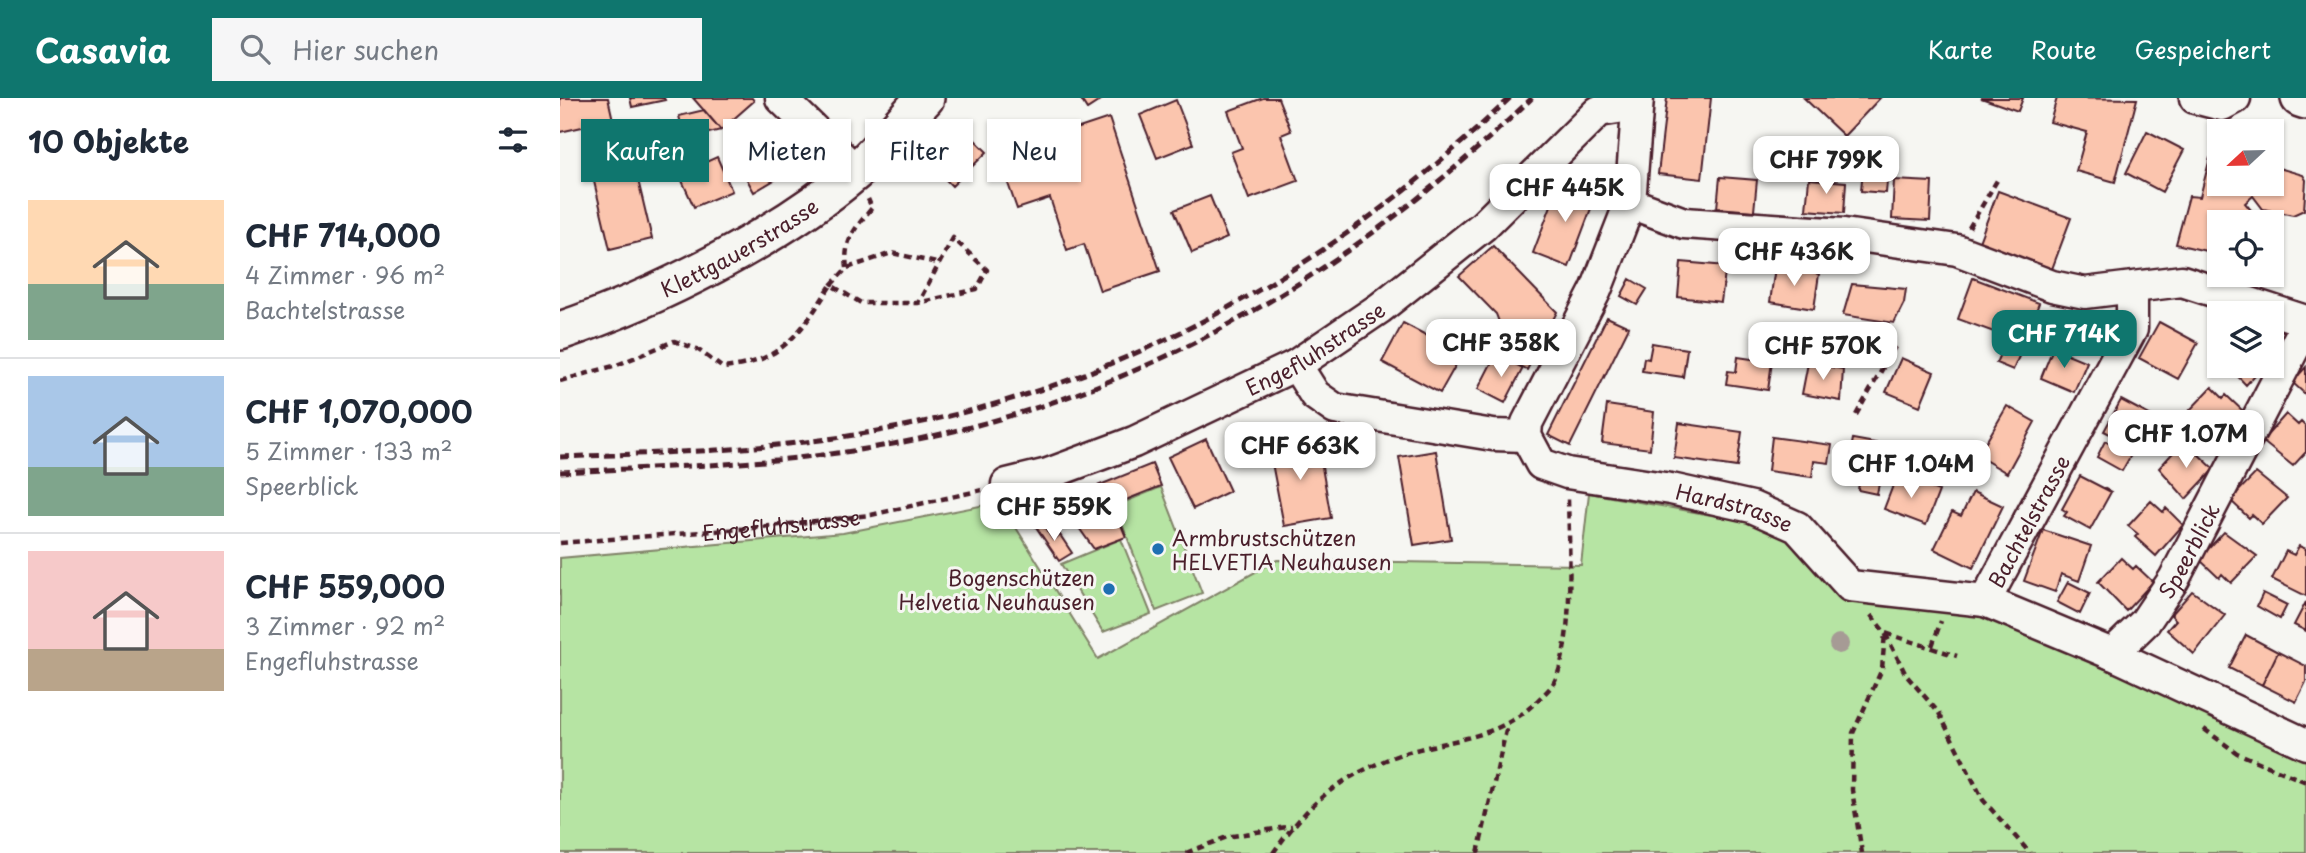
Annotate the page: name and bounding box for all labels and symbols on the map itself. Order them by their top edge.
north arrow [2207,119,2284,196]
pin: CHF 799K [1754,136,1898,196]
pin: CHF 445K [1493,164,1637,224]
street label: Klettgauerstrasse [655,190,824,305]
pin: CHF 436K [1722,228,1866,288]
street label: Engefluhstrasse [1240,293,1391,403]
pin: CHF 714K [1992,310,2136,370]
pin: CHF 358K [1429,320,1573,379]
pin: CHF 570K [1751,322,1895,382]
pin: CHF 1.07M [2106,410,2266,470]
pin: CHF 663K [1228,422,1372,482]
pin: CHF 1.04M [1831,440,1991,500]
street label: Bachtelstrasse [1979,449,2077,593]
street label: Hardstrasse [1673,475,1798,539]
pin: CHF 559K [982,484,1126,543]
street label: Speerblick [2150,497,2227,604]
street label: Engefluhstrasse [701,500,862,548]
place label: Armbrustschützen HELVETIA Neuhausen [1172,521,1392,577]
marker: Armbrustschützen HELVETIA Neuhausen [1150,541,1166,557]
place label: Bogenschützen Helvetia Neuhausen [899,561,1095,617]
marker: Bogenschützen Helvetia Neuhausen [1101,581,1117,597]

